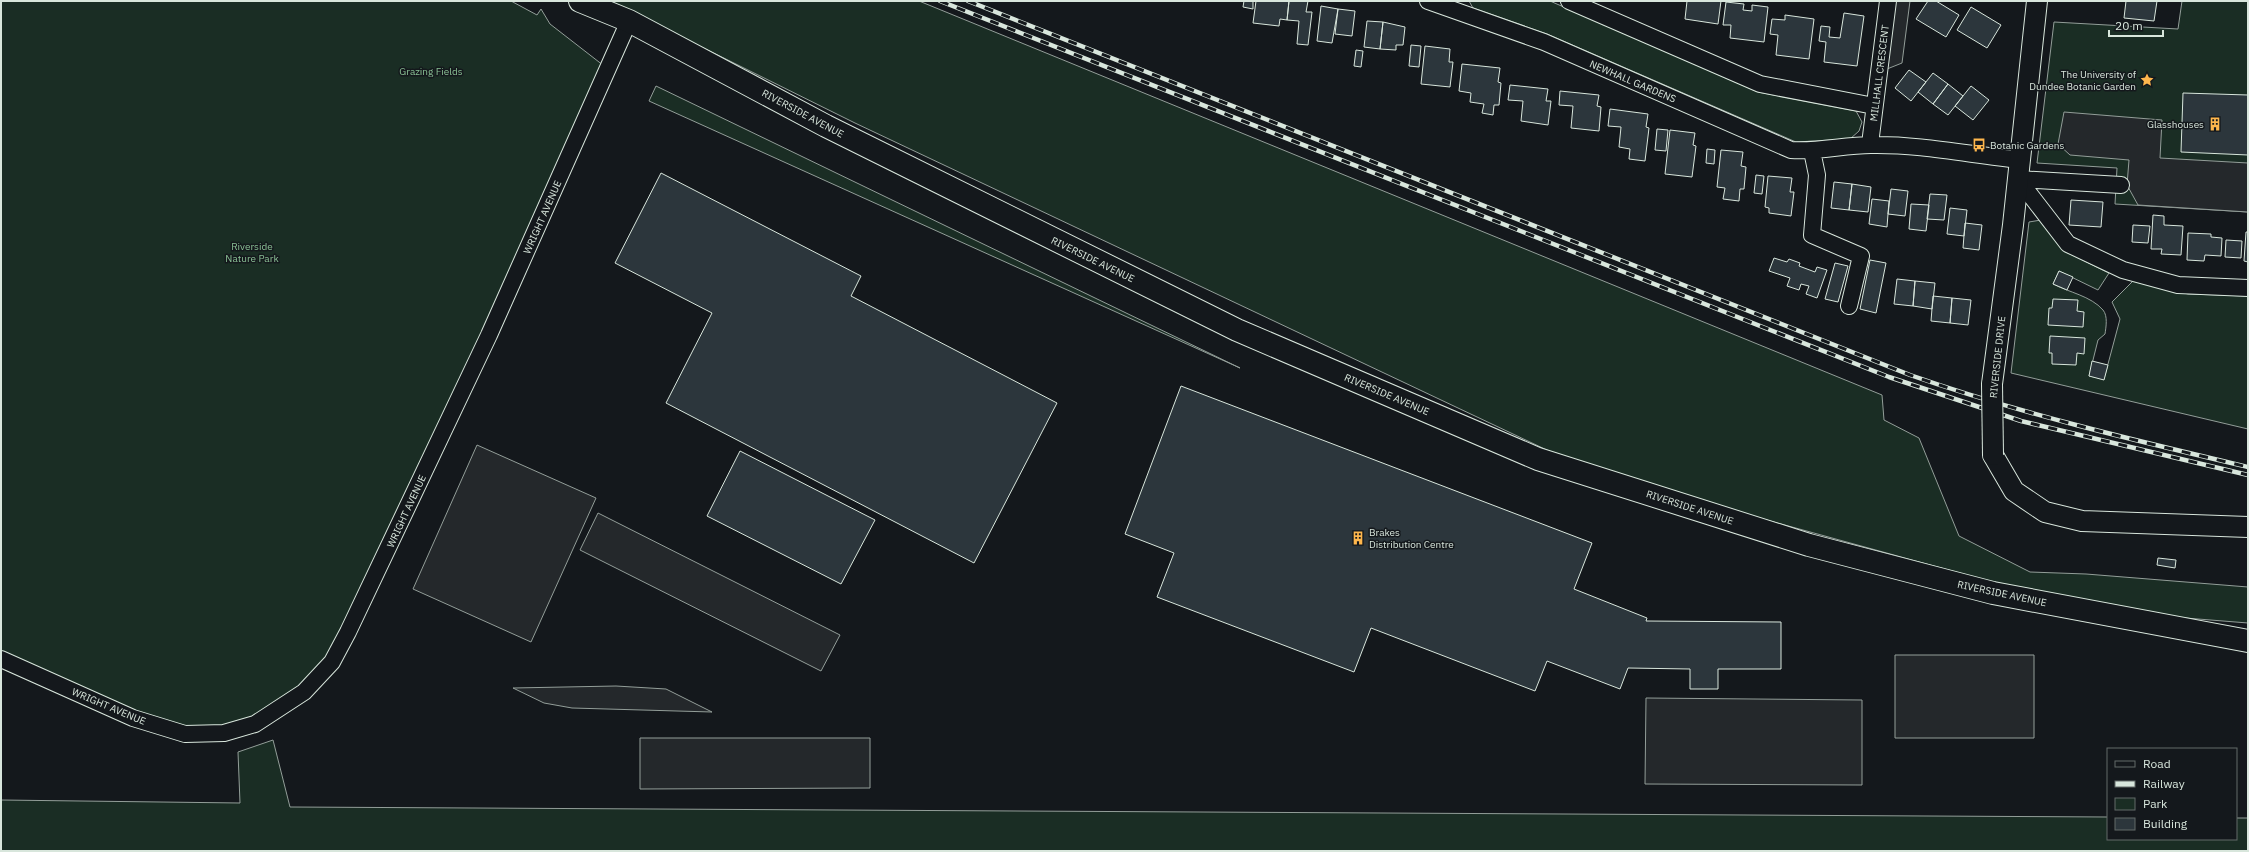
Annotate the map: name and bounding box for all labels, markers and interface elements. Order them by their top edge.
scale bar [2109,12,2163,38]
text: 20 m [2115,18,2143,33]
street label: MILLHALL CRESCENT [1867,24,1892,122]
street label: NEWHALL GARDENS [1588,57,1678,106]
park label: Grazing Fields [399,65,463,78]
place label: The University of Dundee Botanic Garden [2029,68,2137,93]
place icon: The University of Dundee Botanic Garden [2139,72,2155,88]
street label: RIVERSIDE AVENUE [760,86,846,141]
building icon: Glasshouses [2207,116,2223,132]
place label: Glasshouses [2147,118,2204,131]
bus stop icon: Botanic Gardens [1971,137,1987,153]
place label: Botanic Gardens [1990,139,2064,152]
street label: WRIGHT AVENUE [520,178,565,256]
street label: RIVERSIDE AVENUE [1049,234,1137,285]
park label: Riverside Nature Park [225,240,279,265]
street label: RIVERSIDE DRIVE [1987,315,2008,399]
street label: RIVERSIDE AVENUE [1342,371,1431,418]
street label: WRIGHT AVENUE [384,473,429,550]
street label: RIVERSIDE AVENUE [1645,487,1735,528]
place label: Brakes Distribution Centre [1369,526,1454,551]
building icon: Brakes Distribution Centre [1350,530,1366,546]
street label: RIVERSIDE AVENUE [1956,578,2048,609]
street label: WRIGHT AVENUE [70,685,148,728]
legend [2107,748,2237,840]
text: Road [2143,756,2171,771]
text: Railway [2143,776,2185,791]
text: Park [2143,796,2168,811]
text: Building [2143,816,2188,831]

